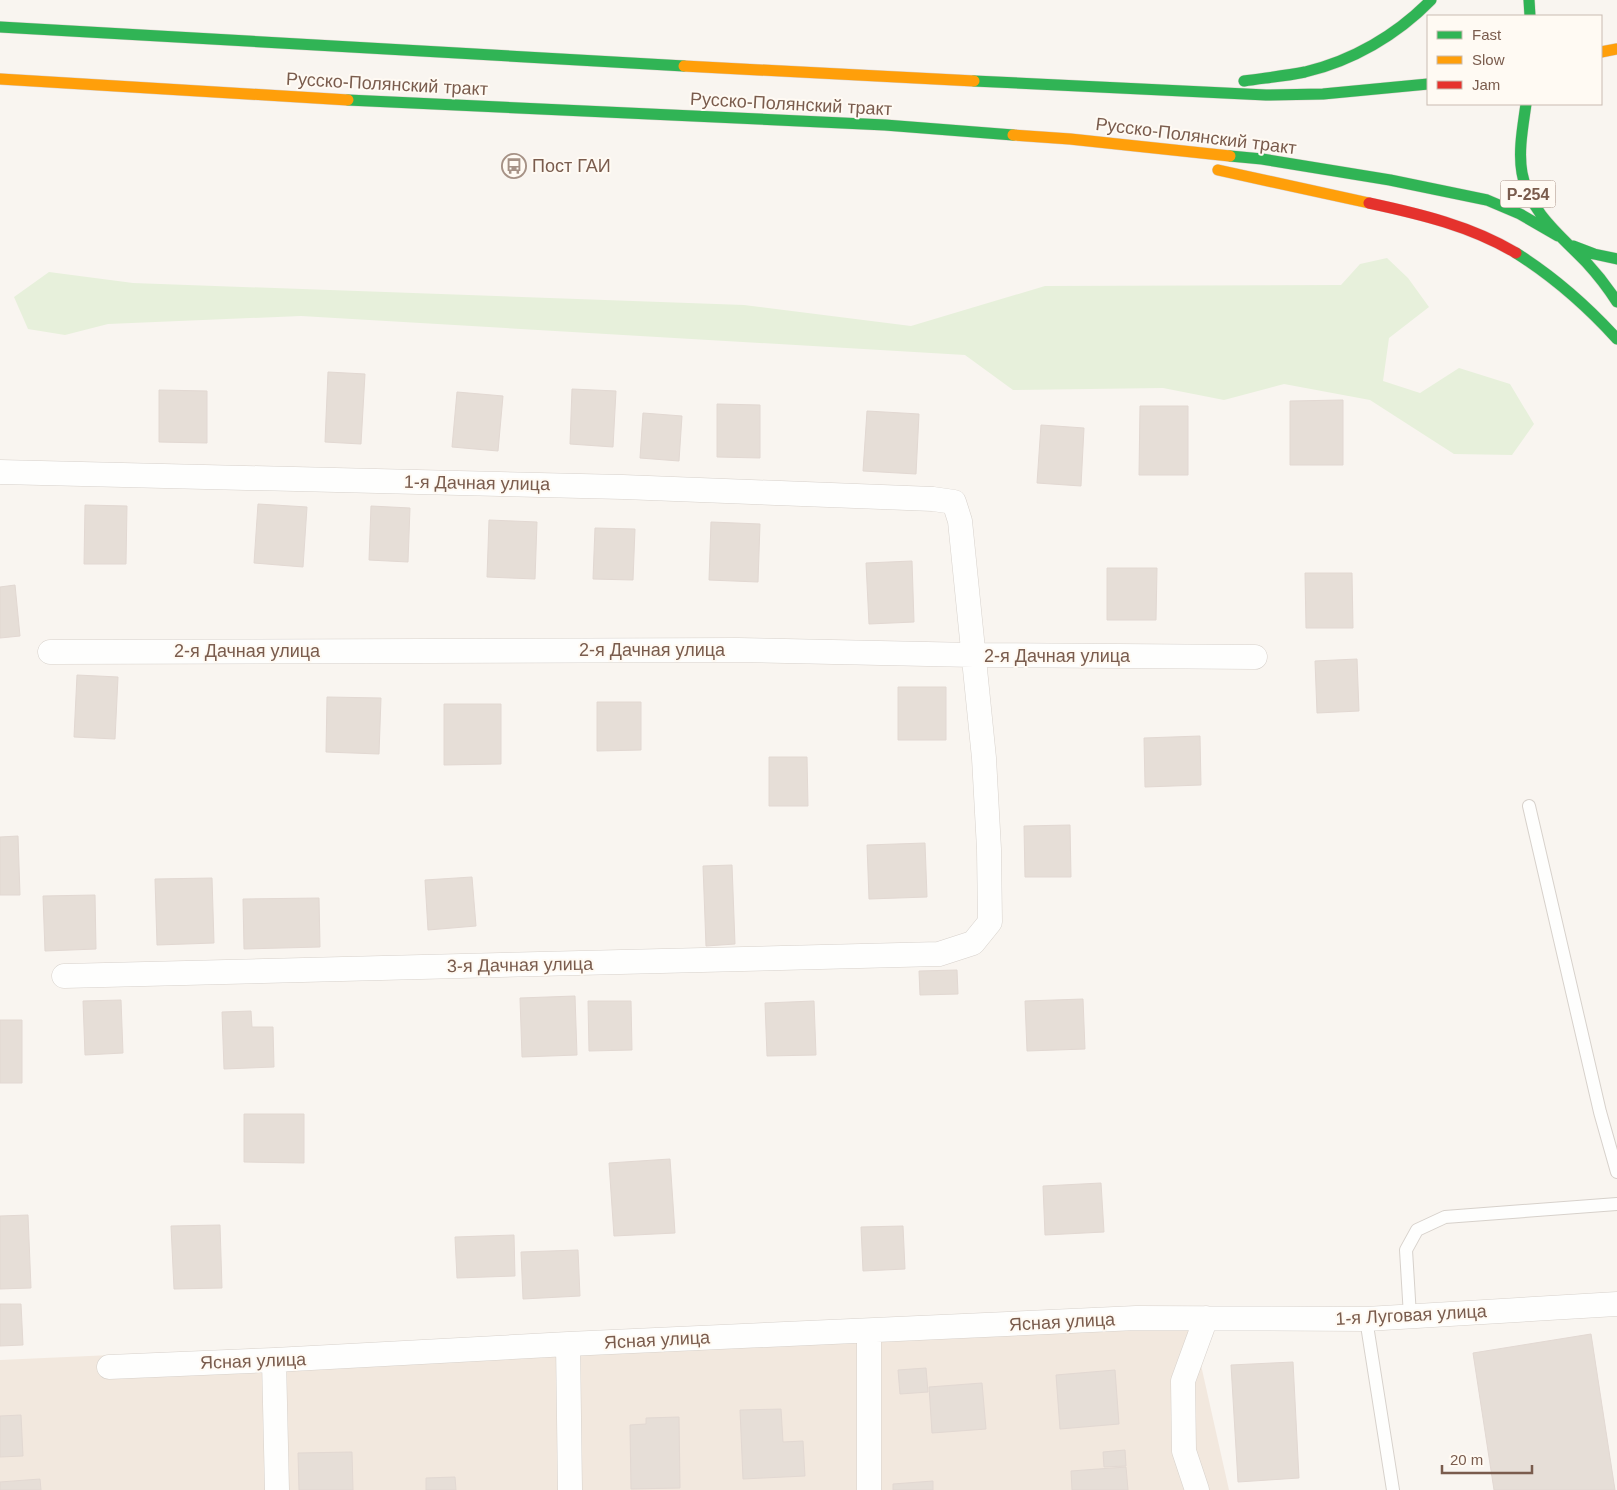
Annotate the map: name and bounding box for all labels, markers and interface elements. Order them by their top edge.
legend [1427,15,1602,105]
text: Fast [1472,26,1502,43]
text: Slow [1472,51,1505,68]
street label: Русско-Полянский тракт [286,69,488,99]
text: Jam [1472,76,1500,93]
street label: Русско-Полянский тракт [690,89,892,119]
street label: Русско-Полянский тракт [1094,114,1298,158]
bus stop icon: Пост ГАИ [501,153,527,179]
place label: Пост ГАИ [532,156,611,176]
road number: Р-254 [1500,180,1556,208]
street label: 1-я Дачная улица [404,472,551,494]
street label: 2-я Дачная улица [579,640,726,660]
street label: 2-я Дачная улица [174,641,321,661]
street label: 2-я Дачная улица [984,646,1131,666]
street label: 3-я Дачная улица [447,954,594,976]
street label: 1-я Луговая улица [1335,1301,1488,1329]
street label: Ясная улица [1008,1309,1117,1335]
street label: Ясная улица [603,1327,712,1353]
street label: Ясная улица [200,1349,307,1373]
scale bar [1442,1442,1532,1474]
text: 20 m [1450,1451,1483,1468]

